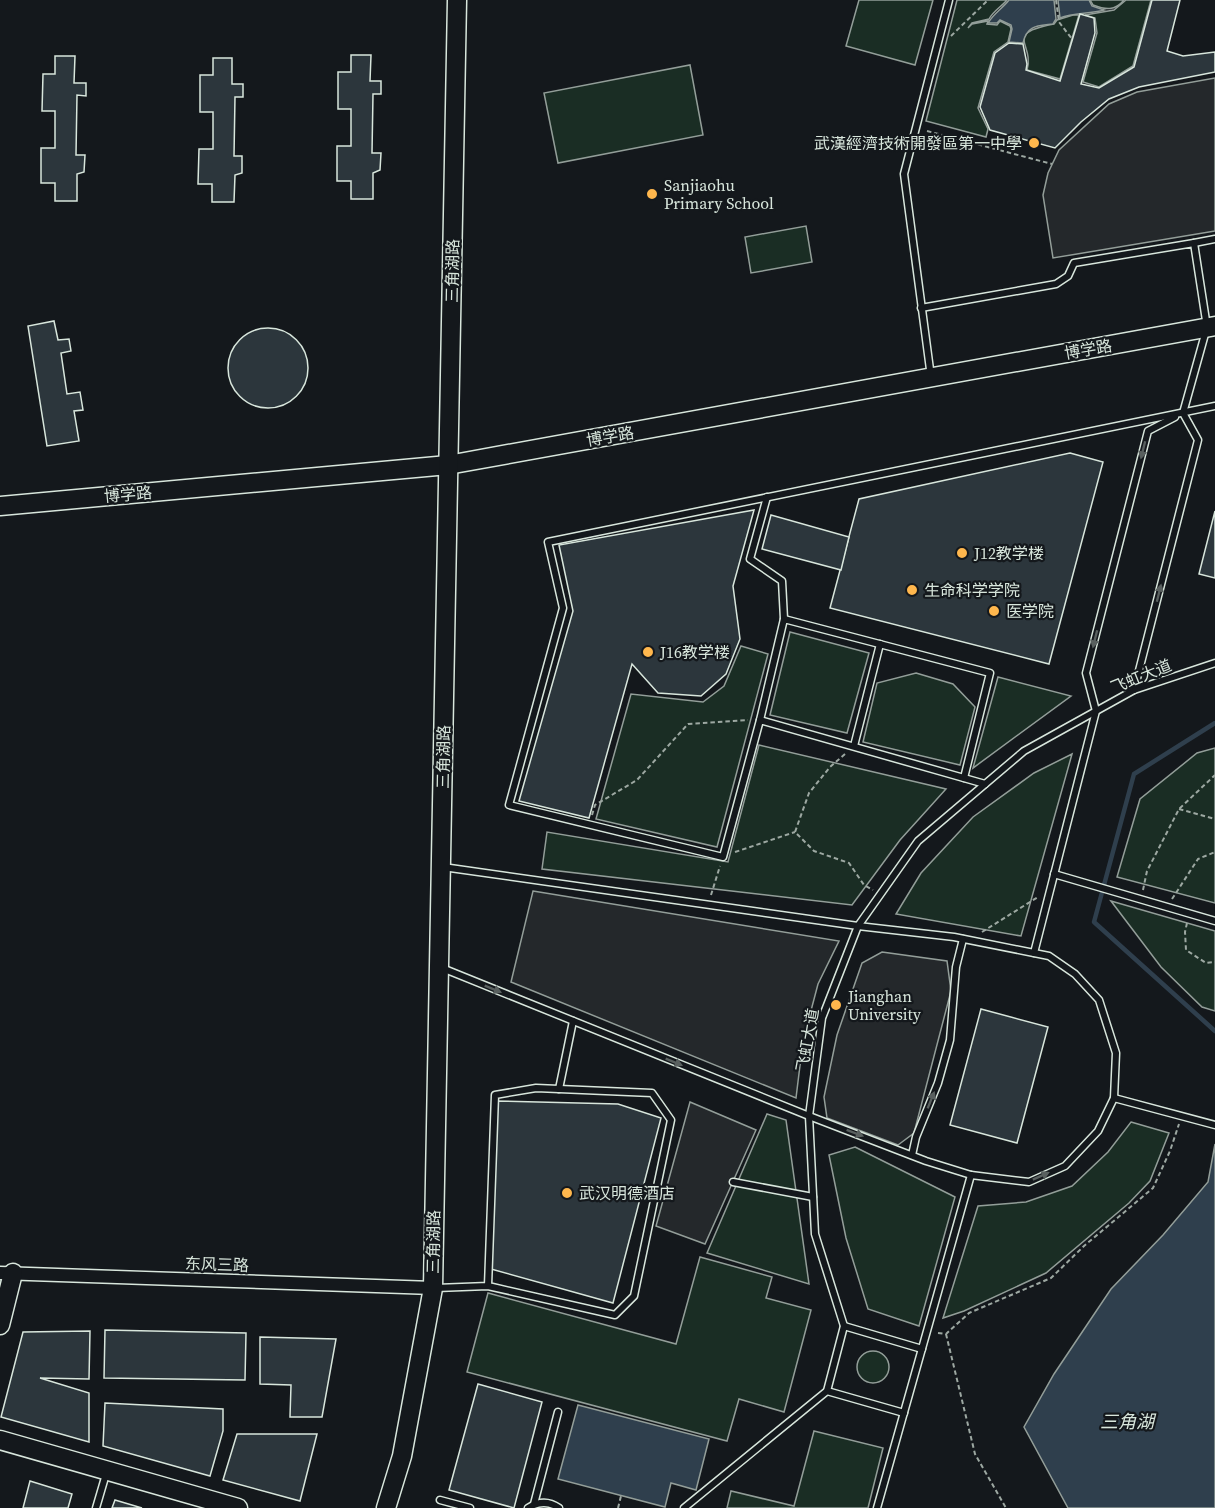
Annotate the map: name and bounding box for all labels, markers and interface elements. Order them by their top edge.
place label: 武漢經濟技術開發區第一中學 [814,132,1022,154]
marker: 武漢經濟技術開發區第一中學 [1027,136,1041,150]
place label: Sanjiaohu Primary School [664,174,774,214]
marker: Sanjiaohu Primary School [645,187,659,201]
street label: 三角湖路 [440,239,464,303]
street label: 博学路 [1062,334,1114,364]
street label: 博学路 [584,421,636,451]
one-way arrow [1138,441,1148,459]
street label: 博学路 [103,481,153,507]
place label: J12教学楼 [973,542,1044,564]
marker: J12教学楼 [955,546,969,560]
place label: 生命科学学院 [924,579,1020,601]
marker: 生命科学学院 [905,583,919,597]
one-way arrow [1154,583,1164,602]
place label: 医学院 [1006,600,1054,622]
marker: 医学院 [987,604,1001,618]
one-way arrow [1089,630,1099,648]
place label: J16教学楼 [659,641,730,663]
marker: J16教学楼 [641,645,655,659]
street label: 飞虹大道 [1107,654,1175,698]
street label: 三角湖路 [431,725,455,789]
one-way arrow [484,984,502,994]
place label: Jianghan University [847,985,922,1025]
marker: Jianghan University [829,998,843,1012]
street label: 飞虹大道 [791,1007,823,1073]
one-way arrow [665,1057,683,1067]
one-way arrow [927,1091,936,1109]
one-way arrow [846,1129,864,1139]
one-way arrow [1032,1171,1050,1181]
place label: 武汉明德酒店 [579,1182,675,1204]
marker: 武汉明德酒店 [560,1186,574,1200]
street label: 三角湖路 [421,1210,445,1274]
street label: 东风三路 [185,1252,249,1276]
water label: 三角湖 [1100,1409,1157,1434]

